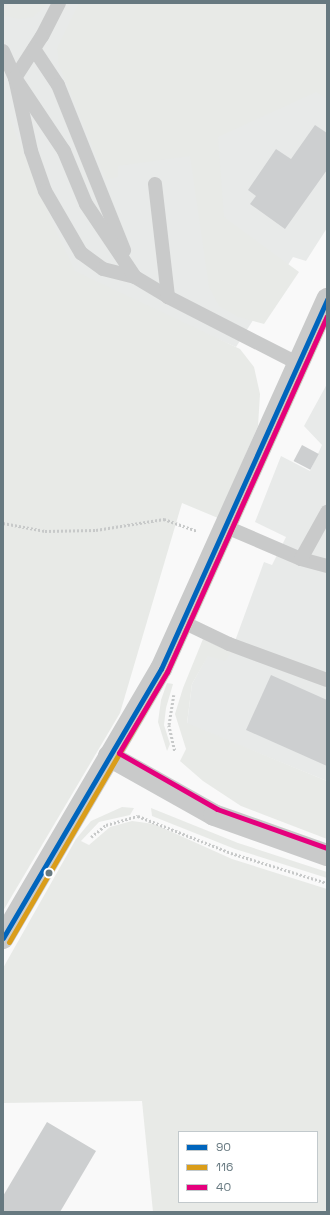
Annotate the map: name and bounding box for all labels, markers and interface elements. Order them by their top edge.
unlabelled marker [44,868,54,878]
legend [178,1131,318,1203]
text: 90 [216,1139,231,1155]
text: 116 [216,1159,233,1175]
text: 40 [216,1179,231,1195]

